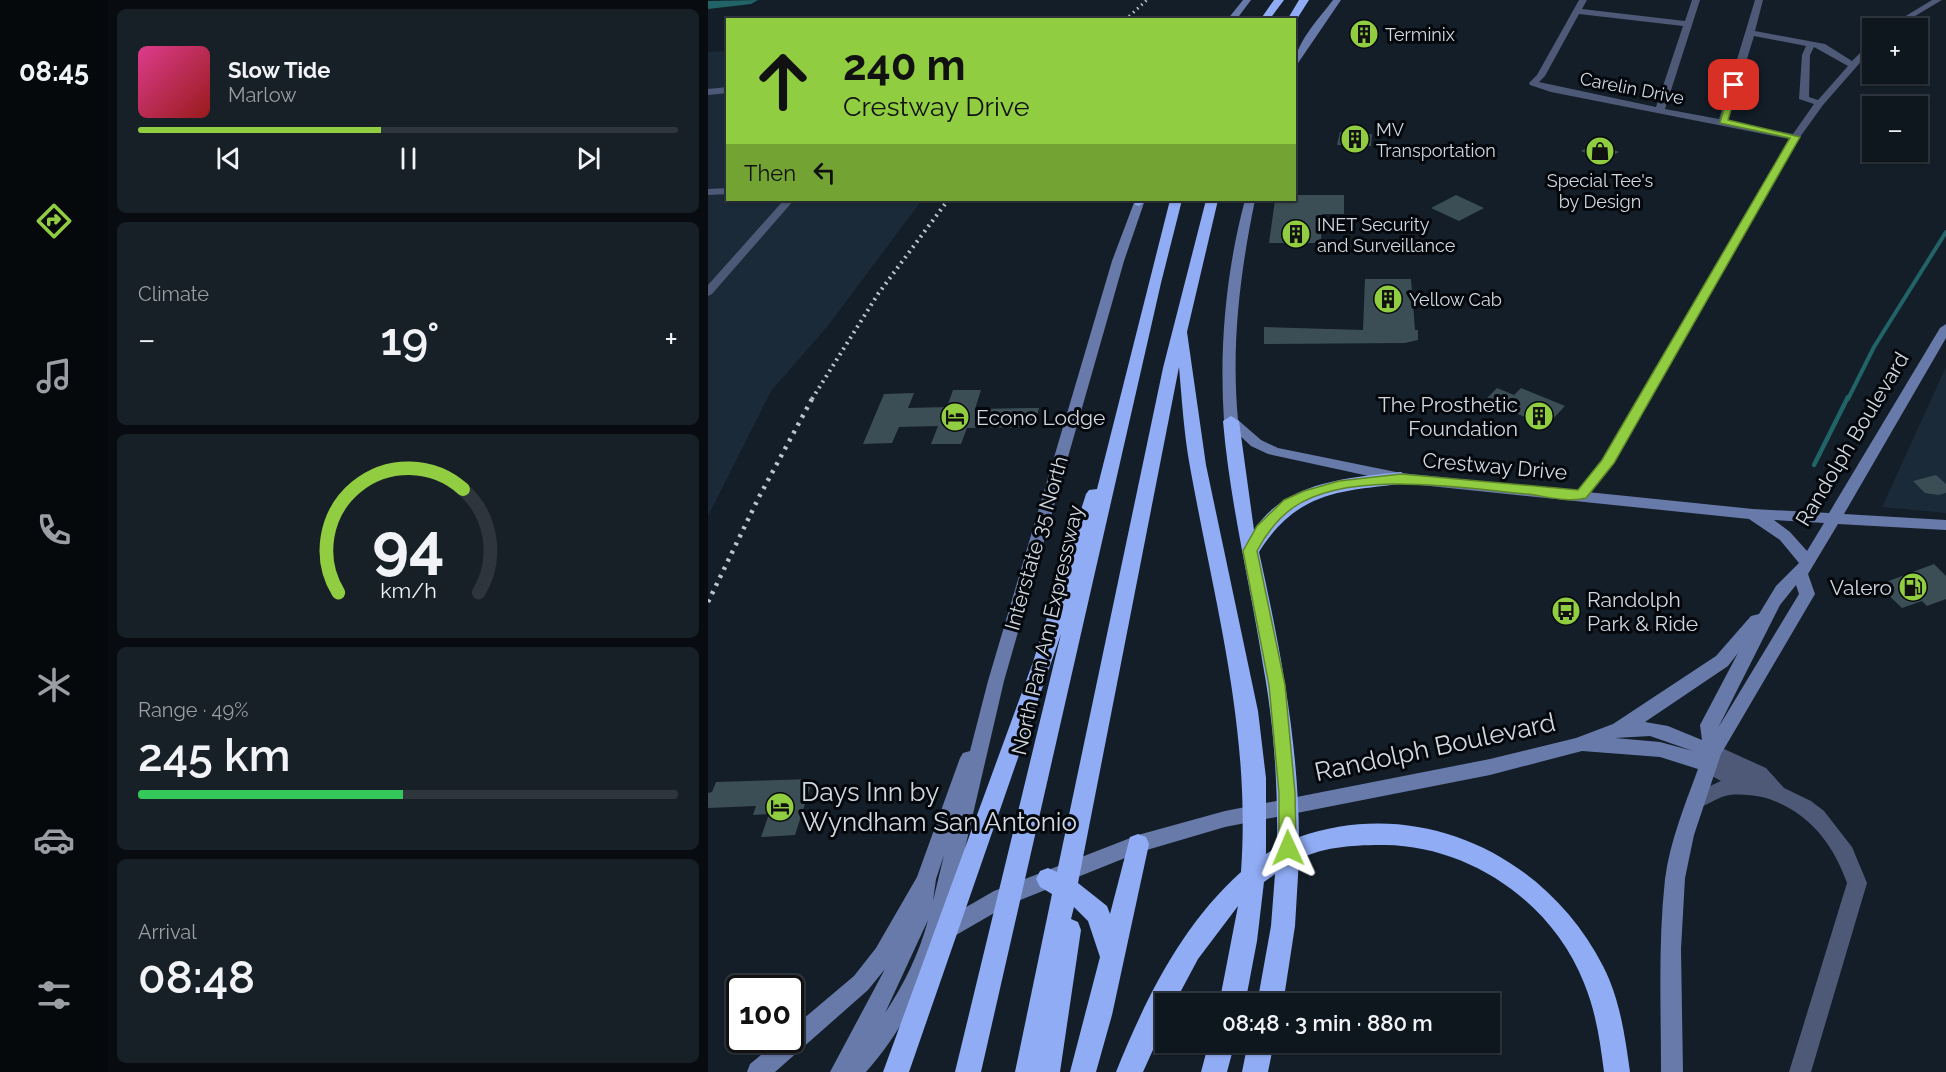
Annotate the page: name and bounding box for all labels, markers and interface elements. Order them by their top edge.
building icon: Terminix [1348,18,1380,50]
map controls [1862,18,1928,162]
button: + [1862,18,1928,84]
place label: Terminix [1385,24,1455,45]
text: 240 m [843,41,966,90]
icon: ahead [744,42,822,120]
text: 08:45 [19,56,89,87]
text: Slow Tide [228,57,330,83]
pin [1708,59,1759,110]
street label: Carelin Drive [1578,68,1686,108]
icon: arrive [1717,68,1750,101]
text: Marlow [228,83,297,107]
text: Crestway Drive [843,91,1030,122]
button: − [1862,96,1928,162]
place label: MV Transportation [1376,119,1496,161]
building icon: MV Transportation [1339,123,1371,155]
shop icon: Special Tee's by Design [1584,135,1616,167]
icon: previous [212,142,245,175]
icon: pause [392,142,425,175]
icon: next [572,142,605,175]
icon: left [808,156,841,189]
text: Then [744,160,796,186]
place label: Special Tee's by Design [1547,170,1654,212]
icon: directions [33,200,75,242]
place label: INET Security and Surveillance [1317,214,1456,256]
building icon: INET Security and Surveillance [1280,218,1312,250]
text: Climate [138,282,209,306]
building icon: Yellow Cab [1372,283,1404,315]
place label: Yellow Cab [1409,289,1502,310]
text: 19° [381,313,439,366]
text: − [138,320,156,359]
text: + [664,320,678,359]
street label: Randolph Boulevard [1790,348,1914,530]
icon: music [33,355,75,397]
place label: The Prosthetic Foundation [1378,392,1518,441]
building icon: The Prosthetic Foundation [1523,400,1555,432]
hotel icon: Econo Lodge [939,401,971,433]
place label: Econo Lodge [976,405,1105,430]
street label: Crestway Drive [1422,447,1568,485]
street label: Interstate 35 North [999,453,1073,633]
street label: North Pan Am Expressway [1006,503,1088,757]
text: 94 [372,508,444,582]
icon: phone [33,509,75,551]
fuel station icon: Valero [1897,571,1929,603]
place label: Valero [1830,575,1892,600]
text: km/h [380,578,436,603]
place label: Randolph Park & Ride [1587,587,1698,636]
bus stop icon: Randolph Park & Ride [1550,595,1582,627]
icon: climate [33,664,75,706]
text: Range · 49% [138,698,248,722]
street label: Randolph Boulevard [1312,707,1558,787]
text: 245 km [138,729,290,782]
place label: Days Inn by Wyndham San Antonio [801,777,1077,837]
hotel icon: Days Inn by Wyndham San Antonio [764,791,796,823]
position arrow [1256,816,1320,880]
icon: car [33,819,75,861]
text: Arrival [138,920,197,944]
text: 08:48 [138,951,255,1004]
icon: filters [33,974,75,1016]
speed limit sign: 100 [726,975,804,1053]
text: 08:48 · 3 min · 880 m [1222,1010,1433,1036]

